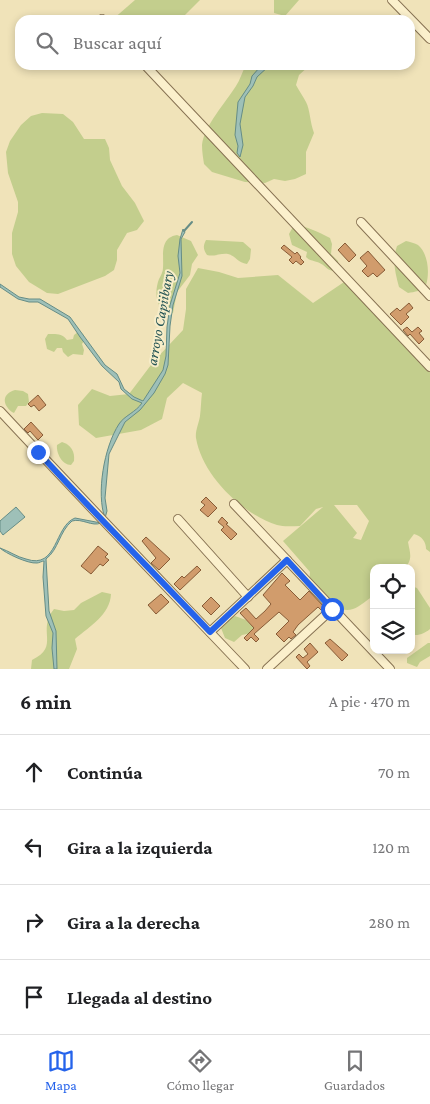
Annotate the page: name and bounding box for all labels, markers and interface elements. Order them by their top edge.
search box [15,15,415,70]
icon: search [33,29,61,57]
text: Buscar aquí [73,32,162,53]
water label: arroyo Capiibary [144,269,177,367]
route end [27,441,50,464]
map controls [370,564,415,654]
button: locate [370,564,415,609]
route start [321,598,344,621]
button: layers [370,609,415,654]
text: 6 min [20,690,71,714]
text: A pie · 470 m [329,693,410,710]
icon: ahead [20,758,48,786]
text: Continúa [67,762,143,783]
text: 70 m [378,764,410,781]
icon: left [20,833,48,861]
text: Gira a la izquierda [67,837,213,858]
text: 120 m [372,839,410,856]
icon: right [20,908,48,936]
text: Gira a la derecha [67,912,200,933]
text: 280 m [369,914,410,931]
icon: arrive [20,983,48,1011]
text: Llegada al destino [67,987,212,1008]
tab: Mapa [45,1047,77,1093]
tab: Cómo llegar [167,1047,234,1093]
tab: Guardados [324,1047,385,1093]

